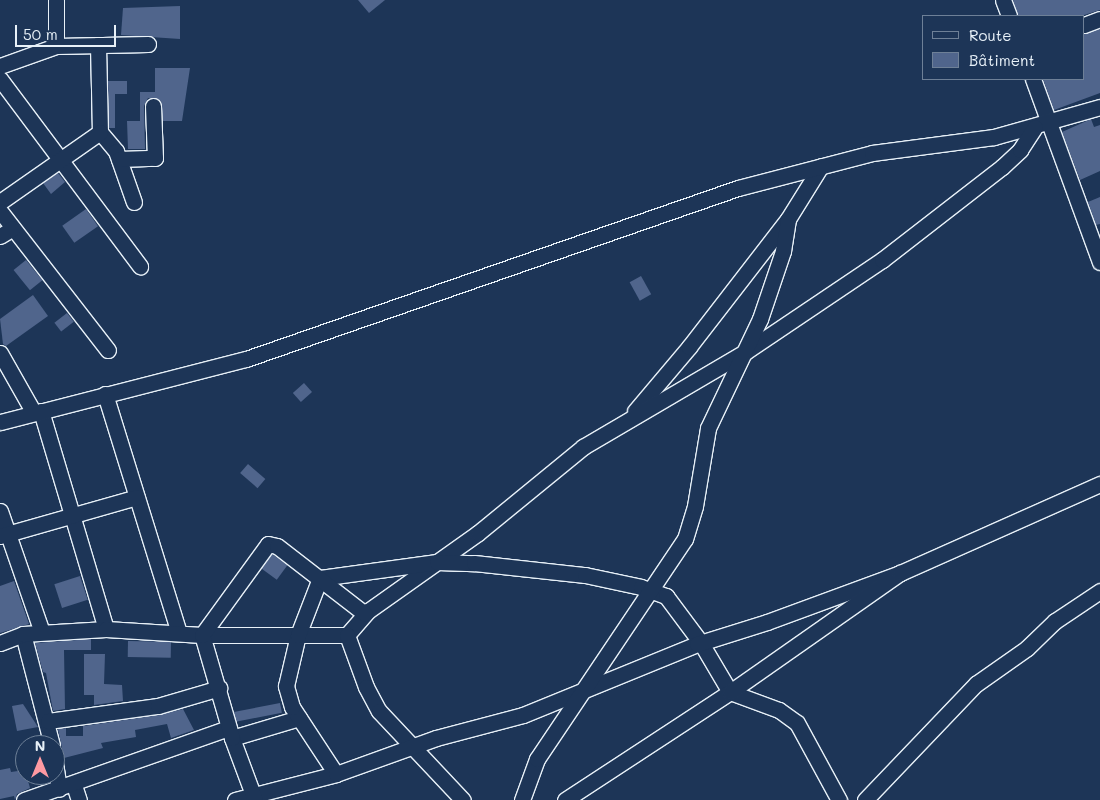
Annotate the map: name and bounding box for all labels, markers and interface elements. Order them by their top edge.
scale bar [18,15,119,47]
legend [922,15,1085,80]
text: 50 m [23,24,58,44]
text: Route [969,25,1012,45]
text: Bâtiment [969,50,1035,70]
north arrow [15,735,65,785]
text: N [35,736,45,755]

